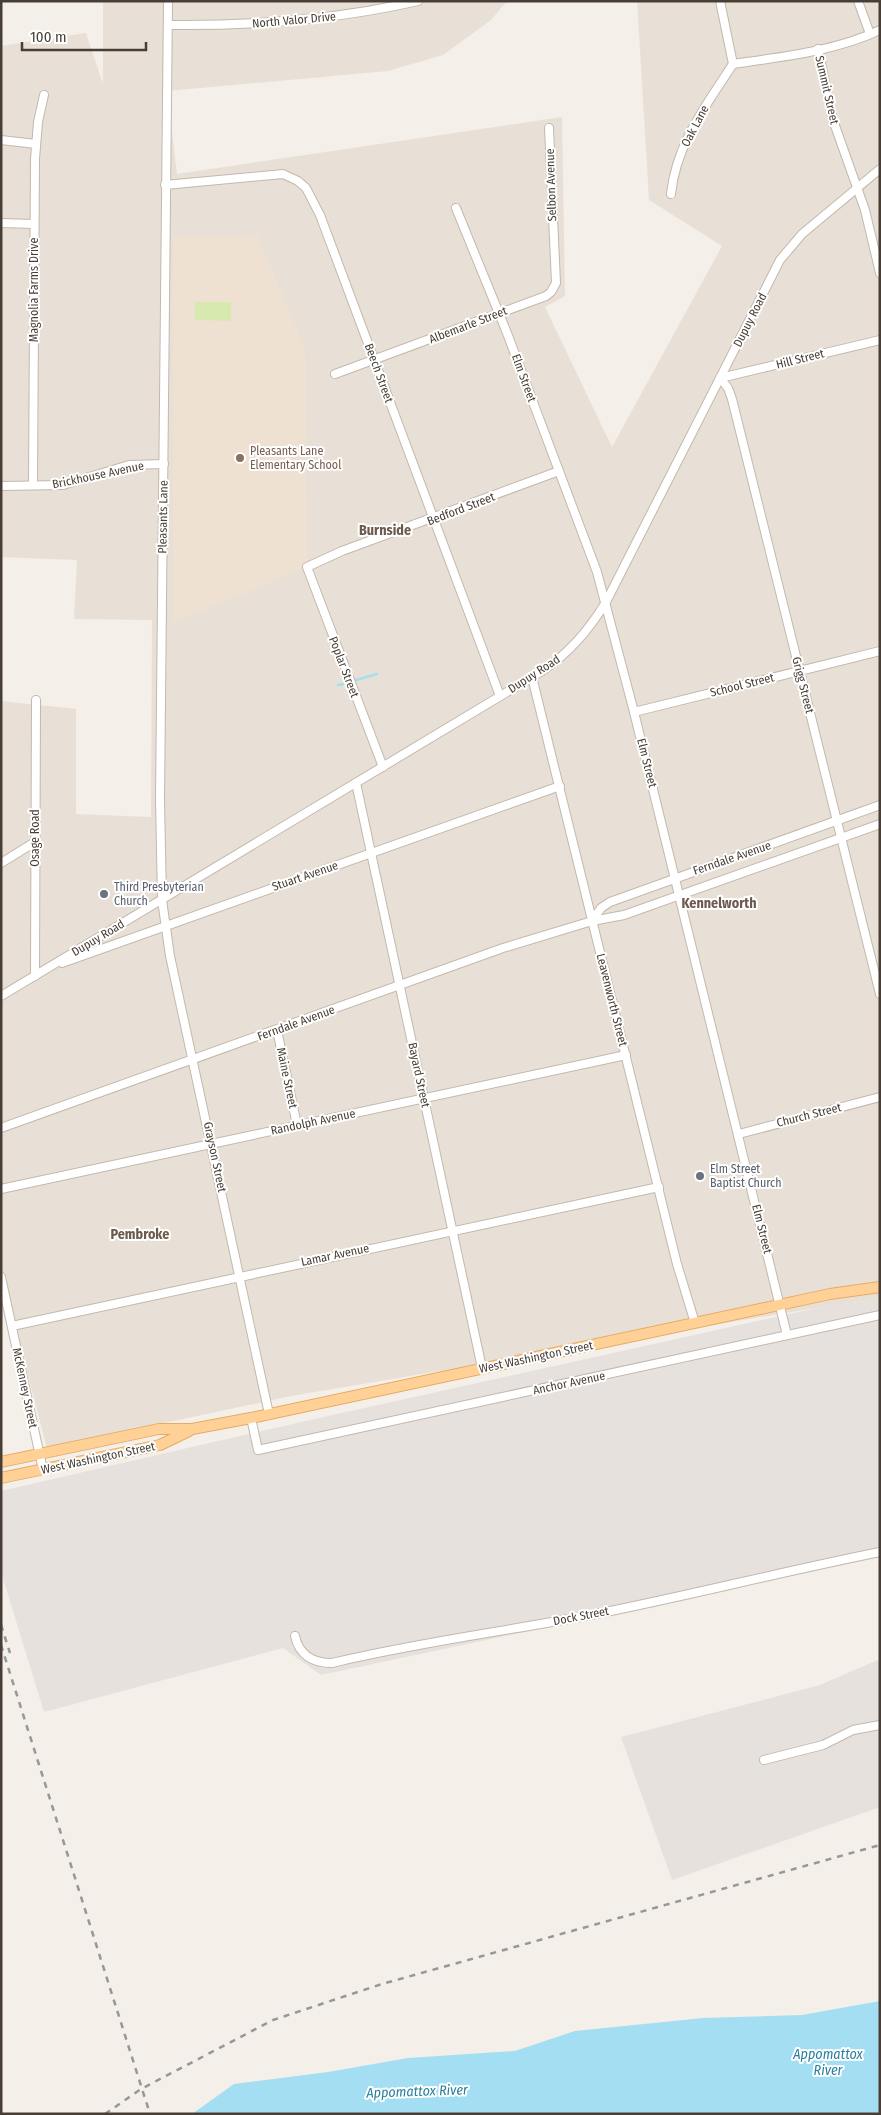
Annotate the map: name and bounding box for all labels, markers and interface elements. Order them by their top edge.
street label: North Valor Drive [252,9,337,31]
scale bar [22,20,146,52]
text: 100 m [30,28,67,46]
street label: Summit Street [812,54,842,126]
street label: Oak Lane [678,103,712,149]
street label: Selbon Avenue [543,148,559,222]
street label: Magnolia Farms Drive [27,238,41,342]
street label: Dupuy Road [730,291,770,349]
street label: Albemarle Street [427,304,509,346]
street label: Beech Street [362,341,396,405]
street label: Hill Street [775,346,826,372]
street label: Elm Street [509,352,539,404]
place label: Pleasants Lane Elementary School [250,444,341,472]
marker: Pleasants Lane Elementary School [234,452,246,464]
street label: Brickhouse Avenue [51,458,145,492]
street label: Pleasants Lane [155,480,171,554]
street label: Bedford Street [425,490,497,528]
district label: Burnside [359,522,411,539]
street label: Poplar Street [326,635,362,700]
street label: Dupuy Road [505,652,563,696]
street label: Grigg Street [789,655,817,715]
street label: School Street [709,670,776,700]
street label: Elm Street [634,737,660,789]
street label: Osage Road [28,809,42,867]
street label: Ferndale Avenue [691,838,773,878]
street label: Stuart Avenue [270,858,340,894]
place label: Third Presbyterian Church [114,880,204,908]
marker: Third Presbyterian Church [98,888,110,900]
district label: Kennelworth [681,895,757,912]
street label: Dupuy Road [69,917,127,959]
street label: Leavenworth Street [594,952,630,1048]
street label: Ferndale Avenue [255,1002,337,1043]
street label: Bayard Street [405,1041,433,1109]
street label: Maine Street [274,1046,300,1110]
street label: Church Street [775,1100,843,1130]
street label: Randolph Avenue [269,1106,357,1138]
street label: Grayson Street [201,1120,229,1194]
place label: Elm Street Baptist Church [710,1162,782,1190]
marker: Elm Street Baptist Church [694,1170,706,1182]
street label: Elm Street [749,1203,775,1255]
district label: Pembroke [111,1226,169,1243]
street label: Lamar Avenue [300,1241,370,1269]
street label: West Washington Street [478,1338,594,1376]
street label: McKenney Street [10,1346,40,1430]
street label: Anchor Avenue [532,1369,606,1397]
street label: West Washington Street [40,1439,156,1477]
street label: Dock Street [552,1604,610,1628]
water label: Appomattox River [792,2046,864,2079]
water label: Appomattox River [365,2081,469,2102]

